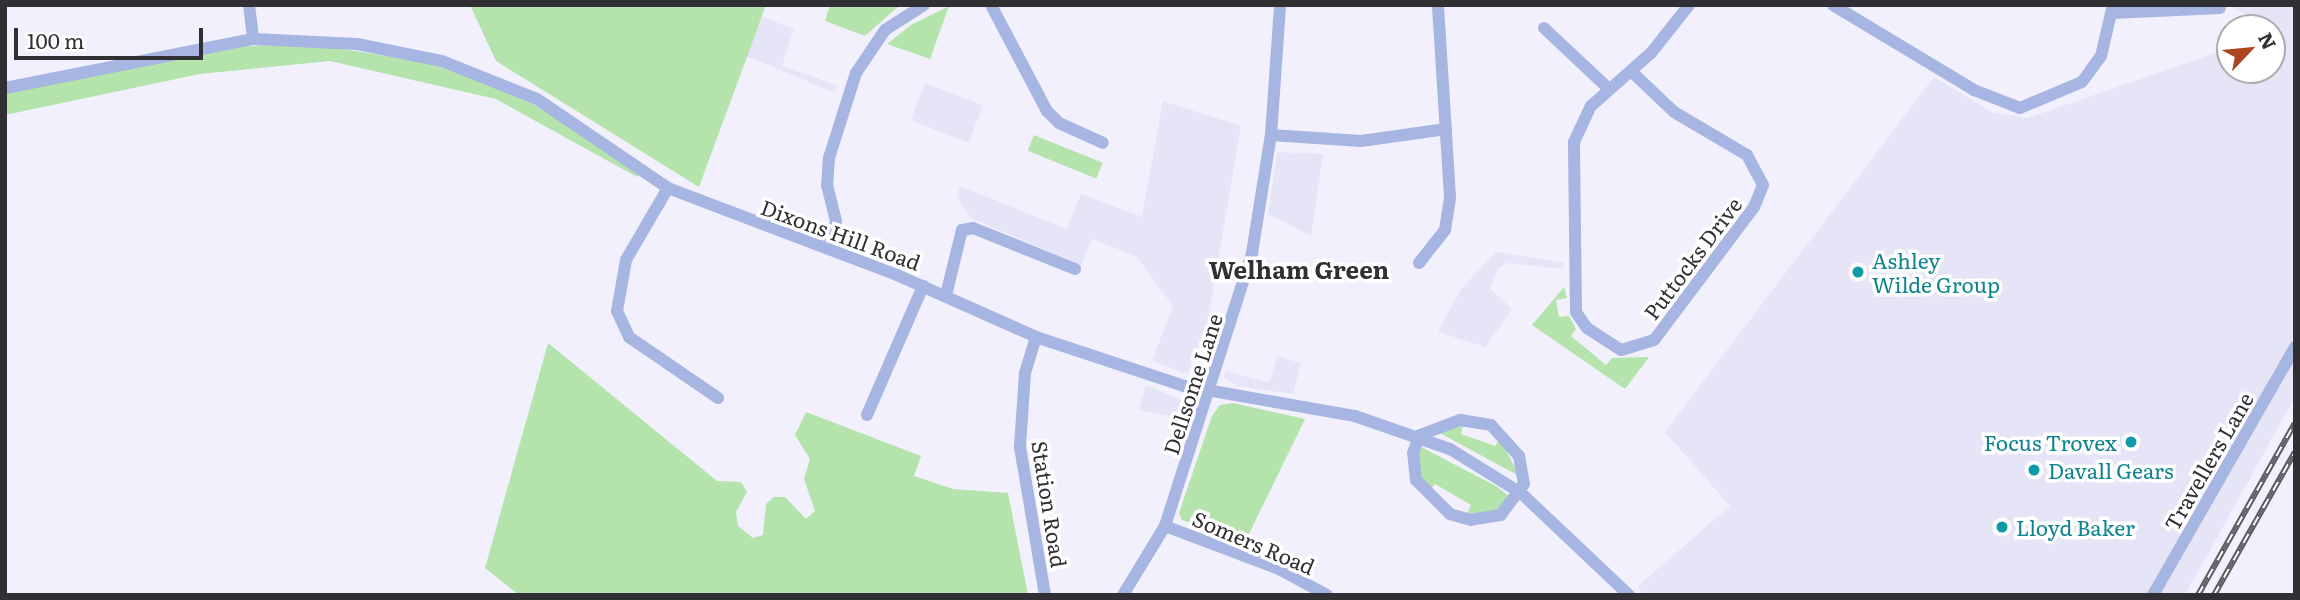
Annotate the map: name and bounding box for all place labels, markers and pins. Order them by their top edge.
place label: Ashley Wilde Group [1872,247,2000,297]
marker: Ashley Wilde Group [1850,264,1866,280]
place label: Focus Trovex [1984,429,2117,455]
marker: Focus Trovex [2123,434,2139,450]
place label: Davall Gears [2048,457,2173,483]
marker: Davall Gears [2026,462,2042,478]
place label: Lloyd Baker [2016,514,2135,540]
marker: Lloyd Baker [1994,519,2010,535]

